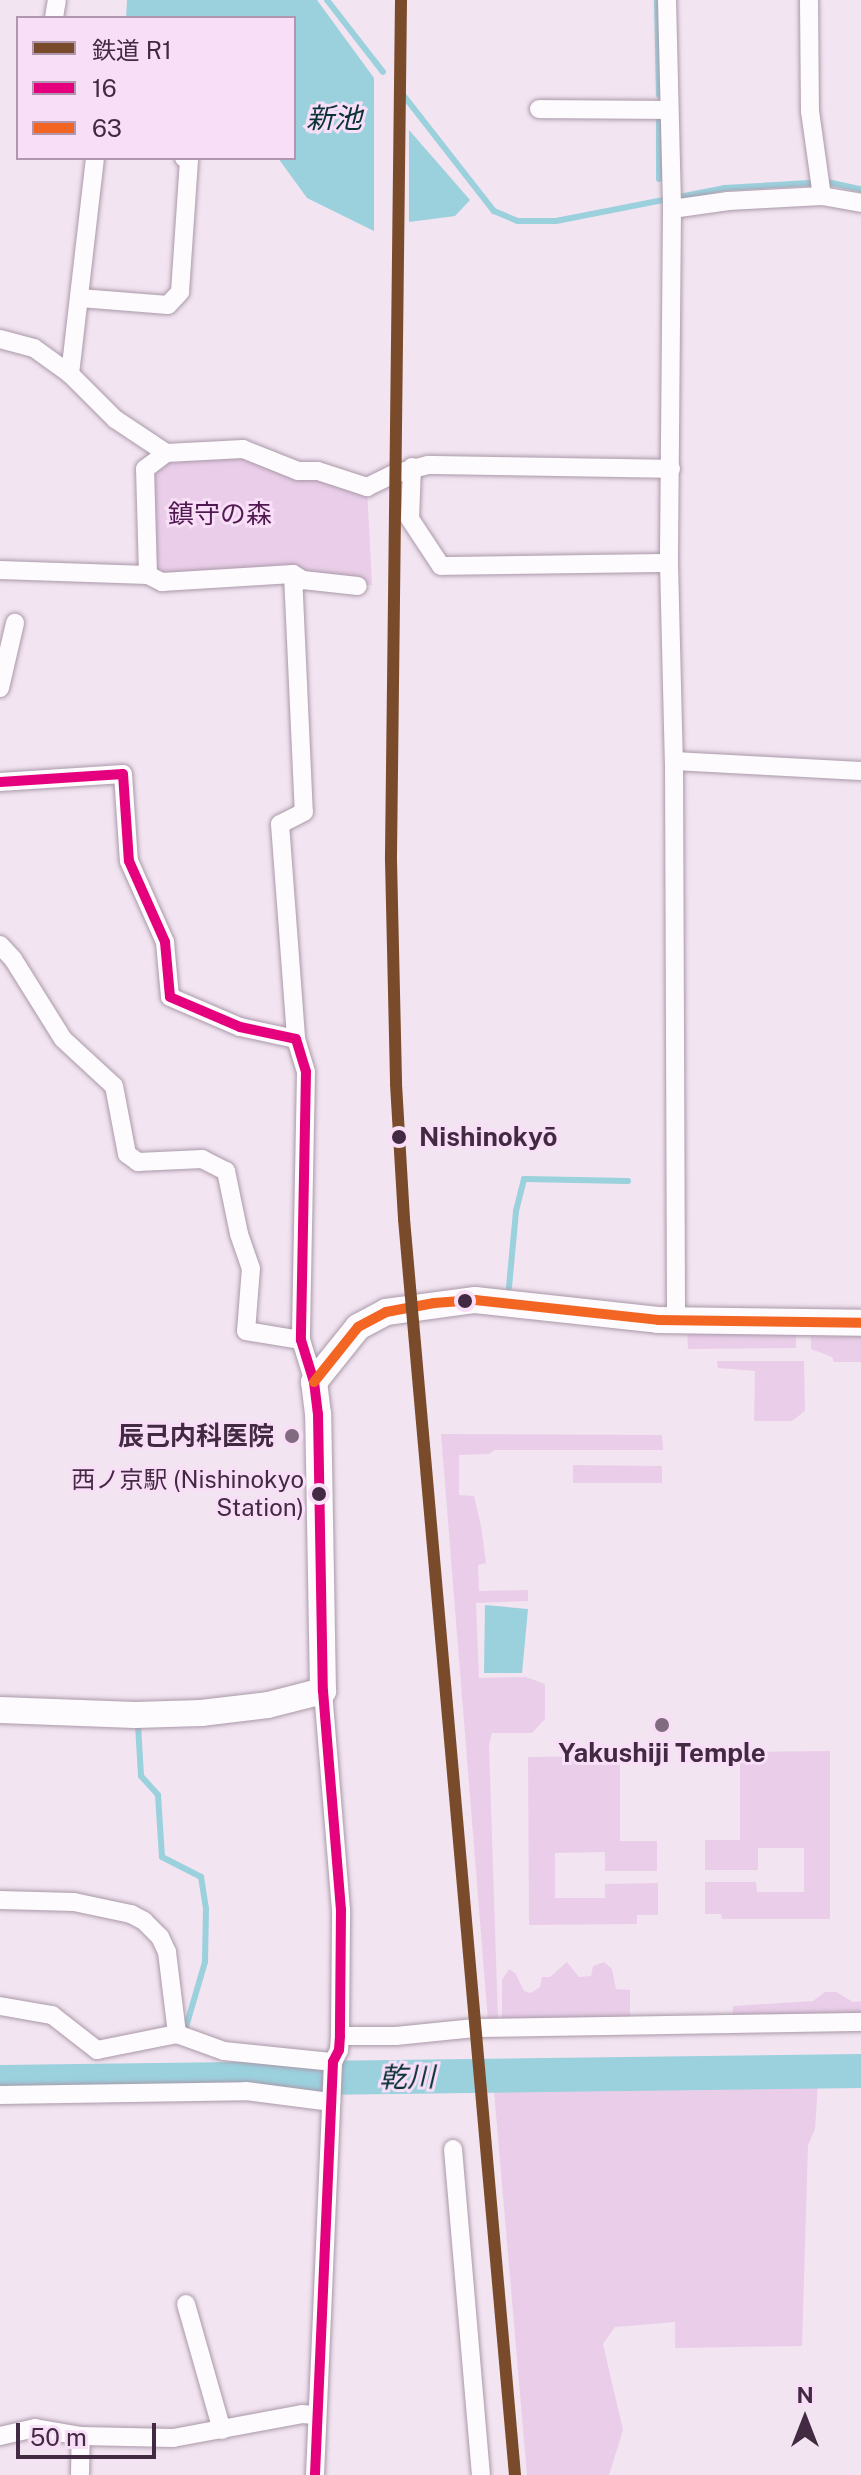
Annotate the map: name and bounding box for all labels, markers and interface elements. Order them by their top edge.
legend [16,16,296,160]
text: 鉄道 R1 [92,36,172,64]
text: 16 [92,74,117,102]
water label: 新池 [306,101,362,135]
text: 63 [92,114,122,142]
park label: 鎮守の森 [168,498,272,530]
place label: Nishinokyō [419,1121,557,1153]
marker: Nishinokyō [386,1124,412,1150]
unlabelled marker [457,1293,473,1309]
place label: 辰己内科医院 [118,1420,274,1452]
marker: 辰己内科医院 [281,1425,303,1447]
place label: 西ノ京駅 (Nishinokyo Station) [71,1466,304,1522]
marker: 西ノ京駅 (Nishinokyo Station) [311,1486,327,1502]
marker: Yakushiji Temple [653,1716,671,1734]
place label: Yakushiji Temple [558,1737,766,1769]
water label: 乾川 [379,2060,435,2094]
north arrow [765,2379,845,2459]
text: N [796,2382,814,2408]
scale bar [20,2407,160,2457]
text: 50 m [30,2423,87,2451]

